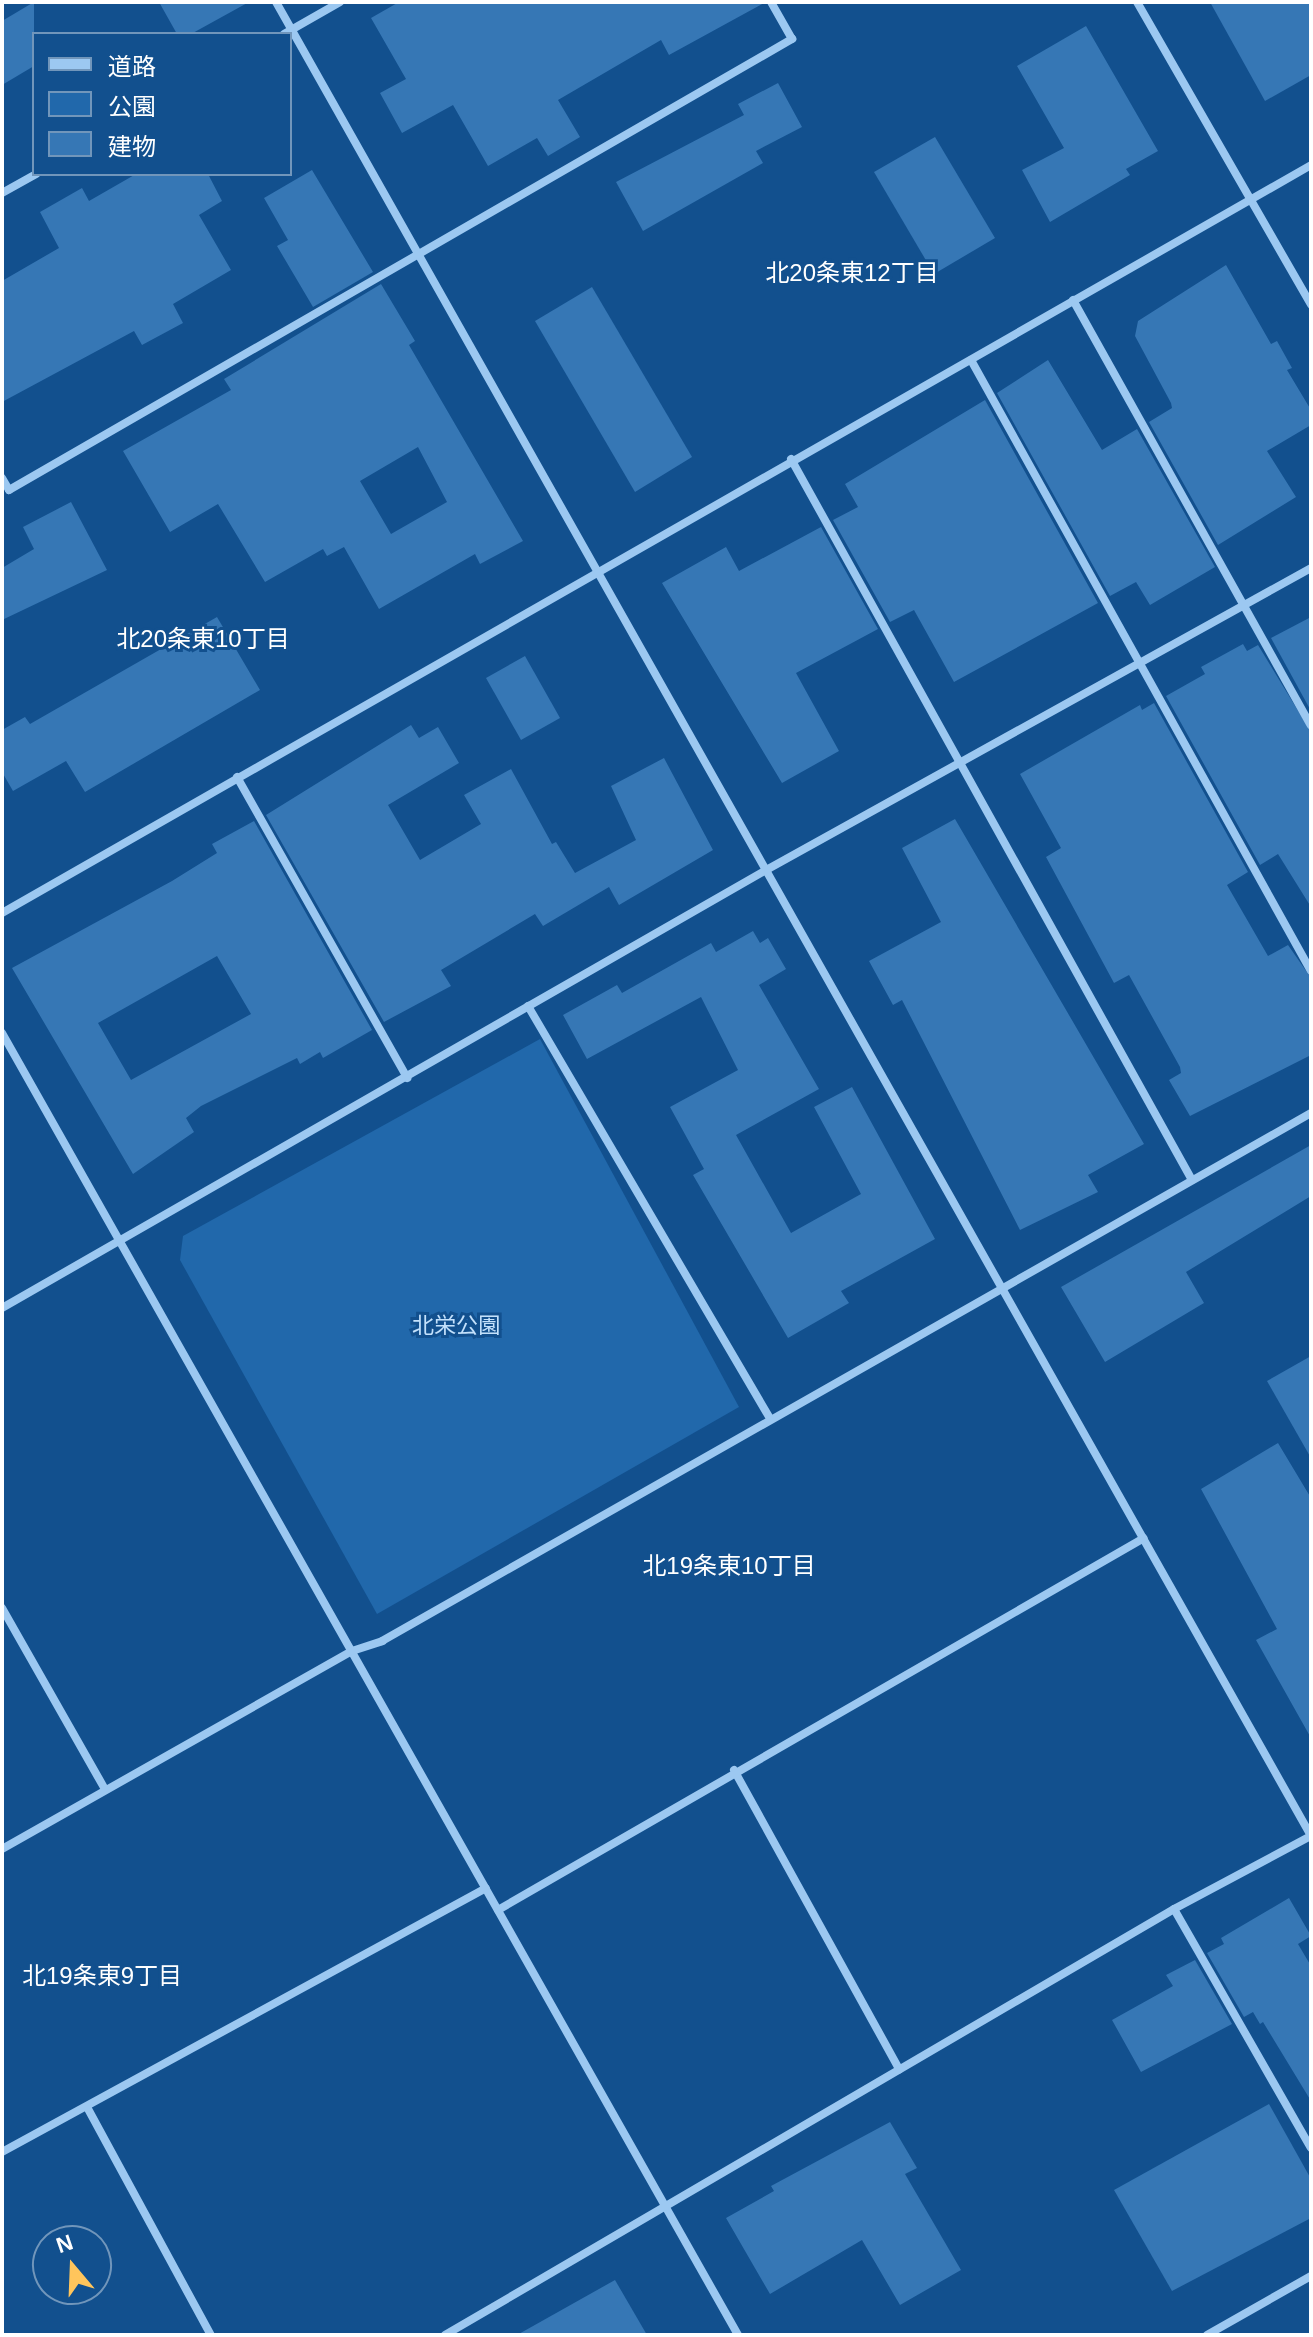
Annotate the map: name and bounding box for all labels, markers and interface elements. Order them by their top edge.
legend [32,32,292,176]
text: 道路 [108,53,156,80]
text: 公園 [108,93,156,120]
text: 建物 [108,133,156,160]
district label: 北20条東12丁目 [765,259,939,287]
district label: 北20条東10丁目 [116,625,290,653]
park label: 北栄公園 [412,1313,500,1339]
district label: 北19条東10丁目 [642,1552,816,1580]
district label: 北19条東9丁目 [22,1962,182,1990]
north arrow [32,2225,112,2305]
text: N [53,2229,76,2258]

